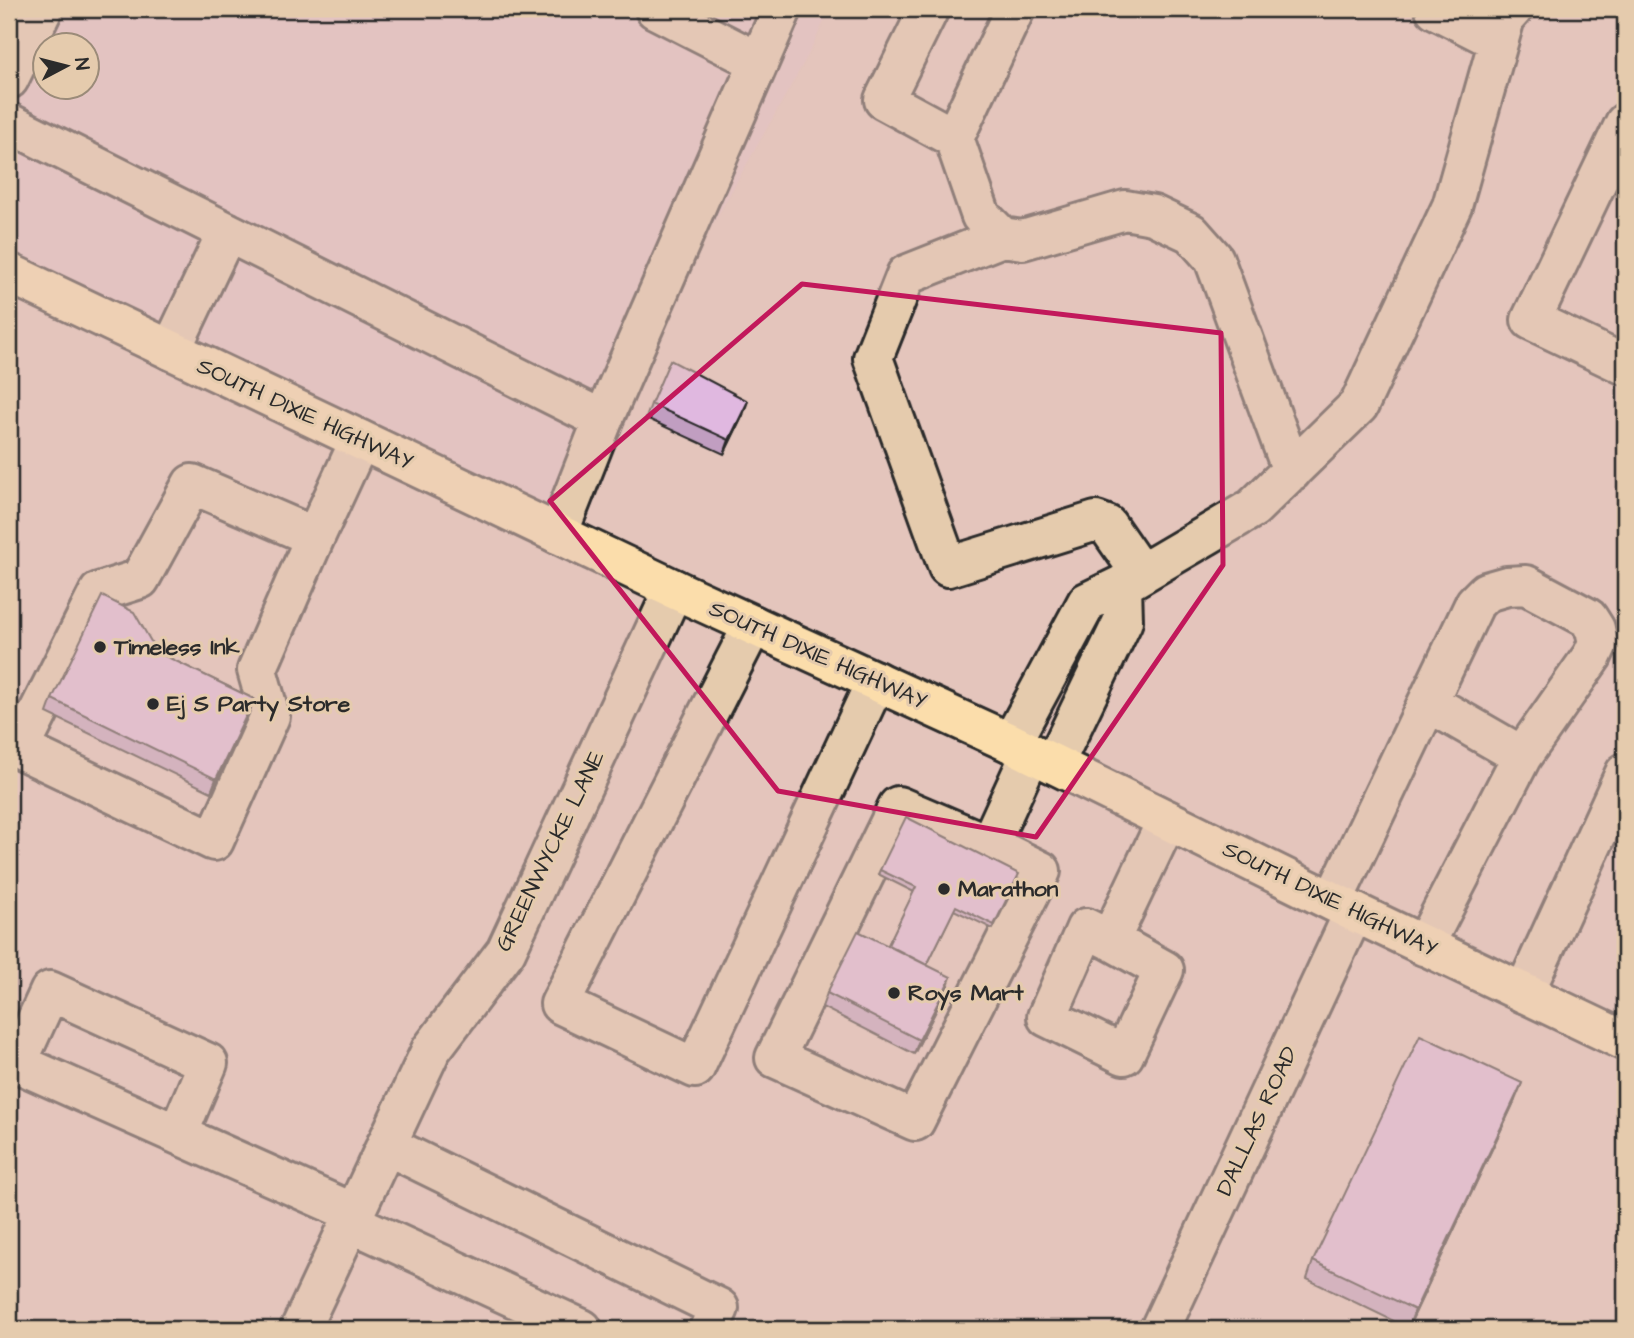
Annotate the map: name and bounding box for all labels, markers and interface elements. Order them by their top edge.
north arrow [32,32,102,102]
text: N [67,57,96,72]
street label: SOUTH DIXIE HIGHWAY [192,350,418,478]
street label: SOUTH DIXIE HIGHWAY [704,593,932,717]
place label: Timeless Ink [113,631,240,663]
marker: Timeless Ink [92,639,108,655]
place label: Ej S Party Store [167,688,351,722]
marker: Ej S Party Store [145,696,161,712]
street label: GREENWYCKE LANE [487,745,613,957]
street label: SOUTH DIXIE HIGHWAY [1217,833,1443,965]
place label: Marathon [958,873,1059,905]
marker: Marathon [936,881,952,897]
place label: Roys Mart [908,977,1024,1011]
marker: Roys Mart [886,985,902,1001]
street label: DALLAS ROAD [1208,1041,1306,1201]

